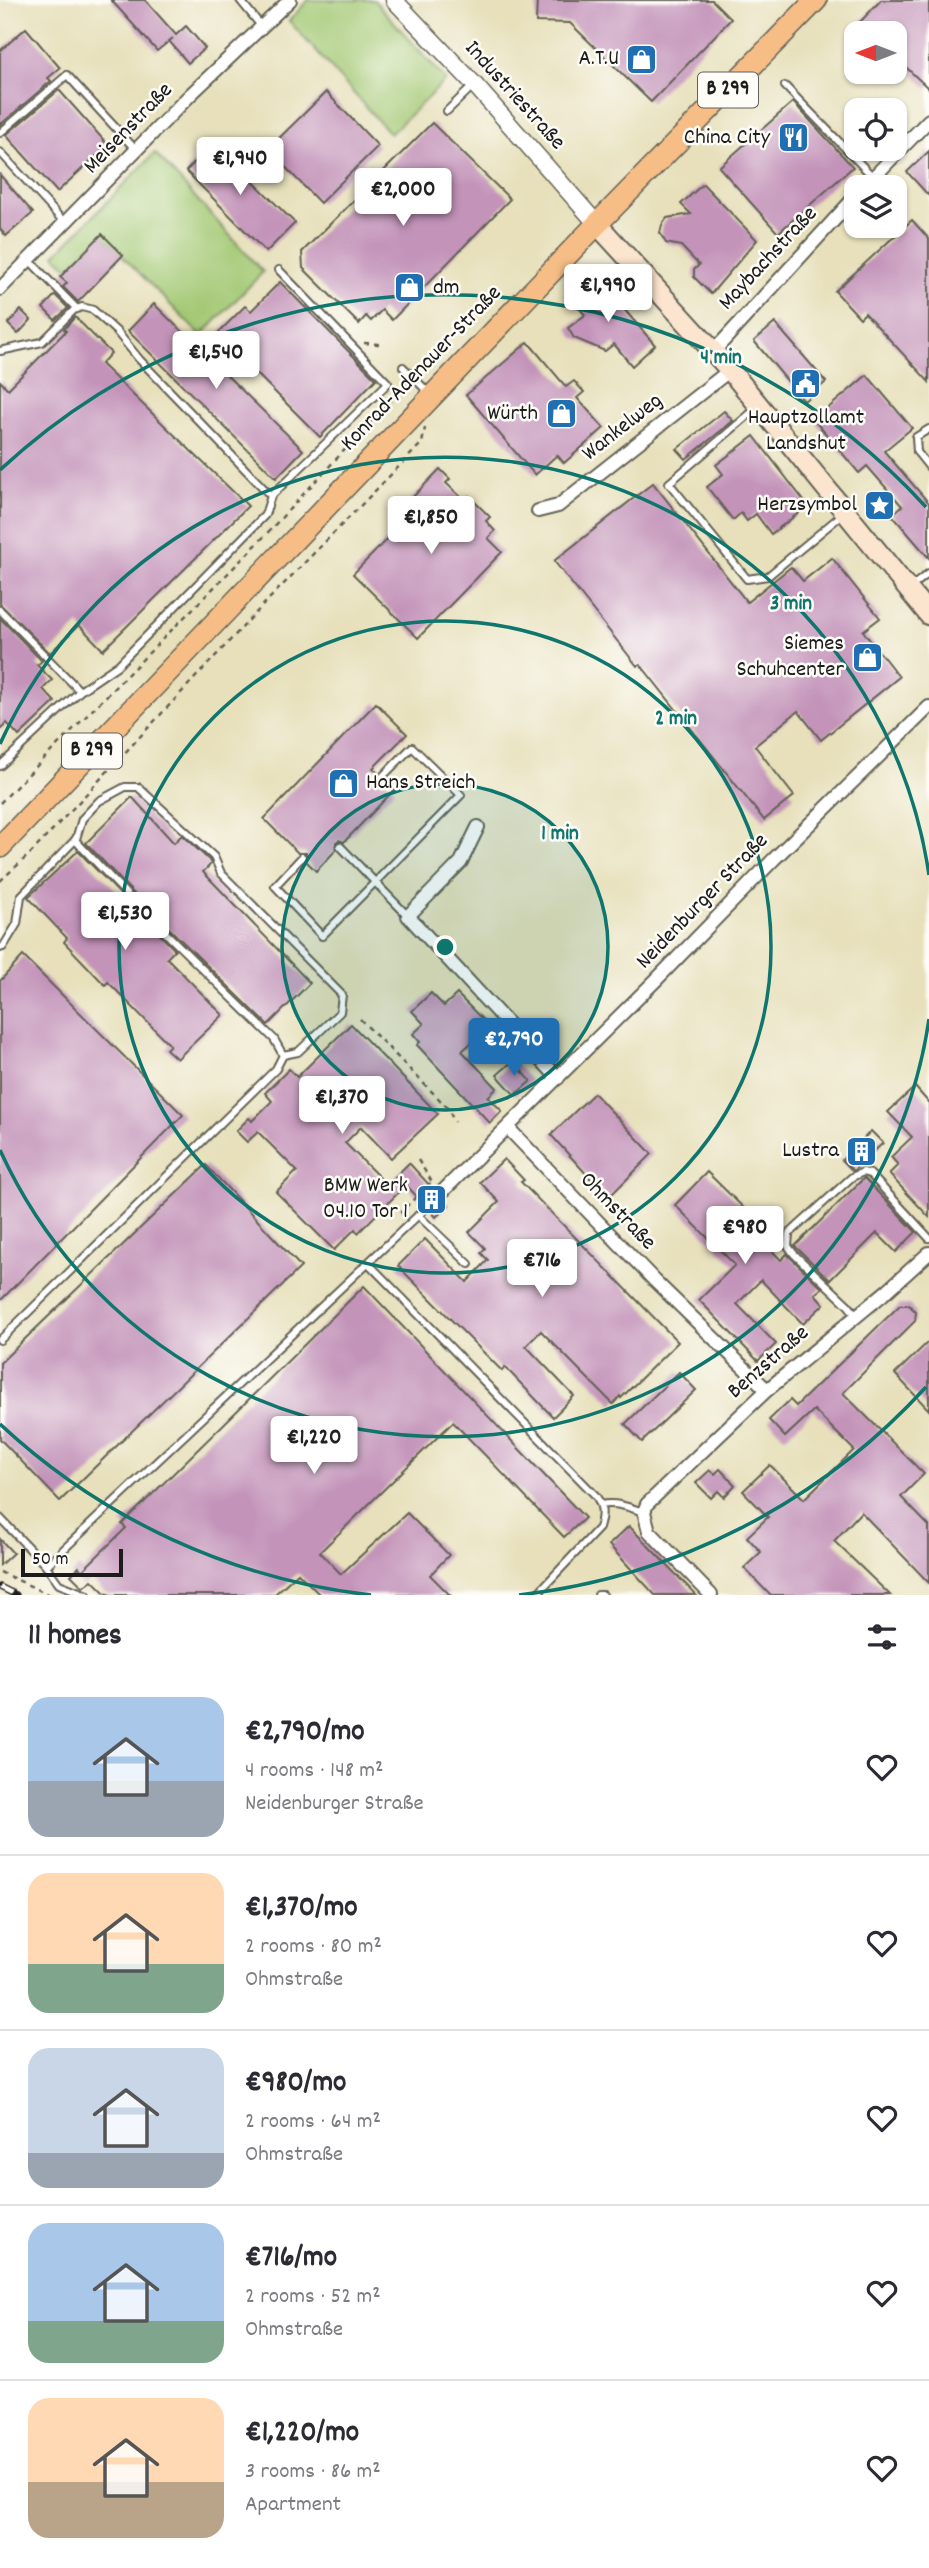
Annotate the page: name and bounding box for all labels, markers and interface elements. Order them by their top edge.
north arrow [844,21,906,84]
map controls [844,21,907,238]
street label: Industriestraße [456,34,572,158]
shop icon: A.T.U [625,42,659,76]
place label: A.T.U [579,43,619,76]
road number: B 299 [698,72,758,108]
street label: Meisenstraße [77,76,181,182]
button: locate [844,98,907,161]
restaurant icon: China City [776,121,810,155]
place label: China City [684,122,771,155]
pin: €1,940 [183,138,297,197]
text: €1,940 [213,143,267,176]
pin: €2,000 [346,168,460,228]
text: €2,000 [371,174,435,207]
button: layers [844,175,907,238]
street label: Maybachstraße [712,199,826,319]
pin: €1,990 [551,264,665,324]
text: €1,990 [580,270,636,303]
shop icon: dm [393,271,427,305]
place label: dm [433,272,460,305]
street label: Konrad-Adenauer-Straße [334,278,510,460]
pin: €1,540 [159,332,273,391]
text: €1,540 [189,337,243,370]
text: 4 min [700,344,742,374]
public building icon: Hauptzollamt Landshut [789,367,823,401]
street label: Wankelweg [576,386,670,470]
shop icon: Würth [544,397,578,431]
place label: Würth [487,398,538,431]
place label: Hauptzollamt Landshut [748,402,864,461]
place icon: Herzsymbol [863,488,897,522]
place label: Herzsymbol [757,489,858,522]
pin: €1,850 [374,496,488,556]
text: €1,850 [404,502,458,535]
text: 3 min [770,590,812,620]
place label: Siemes Schuhcenter [736,628,844,687]
shop icon: Siemes Schuhcenter [850,640,884,674]
text: 2 min [655,705,697,735]
road number: B 299 [62,734,122,768]
shop icon: Hans Streich [326,766,360,800]
place label: Hans Streich [366,767,475,800]
text: 1 min [541,820,579,850]
street label: Neidenburger Straße [629,826,777,978]
pin: €1,530 [68,892,182,952]
text: €1,530 [97,898,153,931]
centre of rings [433,935,457,959]
pin: €2,790 [457,1018,571,1078]
text: €2,790 [484,1024,544,1057]
pin: €1,370 [285,1076,399,1136]
text: €1,370 [315,1082,369,1115]
building icon: Lustra [845,1134,879,1168]
place label: Lustra [782,1135,840,1168]
street label: Ohmstraße [571,1165,663,1259]
place label: BMW Werk 04.10 Tor 1 [323,1170,408,1229]
building icon: BMW Werk 04.10 Tor 1 [414,1182,448,1216]
pin: €980 [704,1206,786,1266]
text: €980 [722,1212,768,1245]
pin: €716 [501,1240,583,1299]
text: €716 [523,1245,561,1278]
street label: Benzstraße [721,1318,817,1408]
pin: €1,220 [257,1416,371,1476]
text: €1,220 [287,1422,341,1455]
scale bar [21,1546,122,1578]
text: 50 m [32,1547,69,1574]
text: 11 homes [28,1616,122,1659]
icon: filters [863,1618,901,1656]
text: €2,790/mo [245,1712,365,1755]
icon: home [84,1725,168,1809]
icon: heart [863,1748,901,1786]
text: 4 rooms · 148 m² [245,1755,383,1788]
text: Neidenburger Straße [245,1788,424,1821]
text: €1,370/mo [245,1888,358,1931]
icon: home [84,1901,168,1985]
icon: heart [863,1924,901,1962]
text: 2 rooms · 80 m² [245,1931,382,1964]
text: Ohmstraße [245,1964,343,1997]
text: €980/mo [245,2063,346,2106]
icon: home [84,2076,168,2160]
icon: heart [863,2099,901,2137]
text: 2 rooms · 64 m² [245,2106,381,2139]
text: Ohmstraße [245,2139,343,2172]
text: €716/mo [245,2238,337,2281]
icon: home [84,2251,168,2335]
icon: heart [863,2274,901,2312]
text: 2 rooms · 52 m² [245,2281,381,2314]
text: Ohmstraße [245,2314,343,2347]
text: €1,220/mo [245,2413,359,2456]
icon: home [84,2426,168,2510]
icon: heart [863,2449,901,2487]
text: 3 rooms · 86 m² [245,2456,381,2489]
text: Apartment [245,2489,341,2522]

